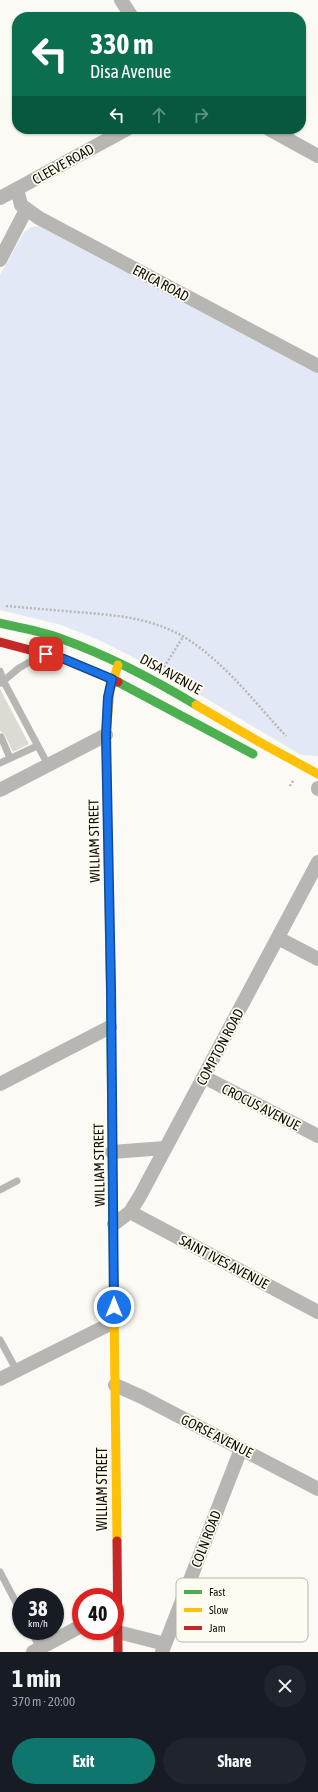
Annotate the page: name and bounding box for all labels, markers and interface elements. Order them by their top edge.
icon: left [24,28,76,80]
text: 330 m [90,28,153,60]
text: Disa Avenue [90,61,171,82]
icon: left [106,104,128,126]
icon: ahead [148,104,170,126]
icon: right [190,104,212,126]
street label: CLEEVE ROAD [29,140,97,188]
street label: ERICA ROAD [130,262,192,305]
pin [29,637,63,671]
icon: arrive [35,643,57,665]
street label: DISA AVENUE [137,651,205,697]
street label: WILLIAM STREET [85,799,103,883]
street label: COMPTON ROAD [193,1006,247,1088]
street label: CROCUS AVENUE [219,1080,303,1134]
street label: WILLIAM STREET [90,1123,108,1207]
street label: SAINT IVES AVENUE [177,1232,271,1292]
position arrow [93,1286,135,1328]
street label: GORSE AVENUE [179,1411,256,1461]
street label: WILLIAM STREET [94,1447,110,1531]
street label: COLN ROAD [188,1508,224,1570]
legend [176,1578,308,1642]
text: Fast [209,1586,225,1598]
speed limit sign: 40 [72,1588,124,1640]
text: 38 [29,1597,47,1620]
text: Slow [209,1604,228,1616]
text: km/h [28,1618,48,1629]
text: Jam [209,1622,226,1634]
text: 1 min [12,1665,61,1692]
button: close [264,1665,306,1707]
text: 370 m · 20:00 [12,1694,75,1709]
button: Exit [12,1738,155,1784]
button: Share [163,1738,306,1784]

